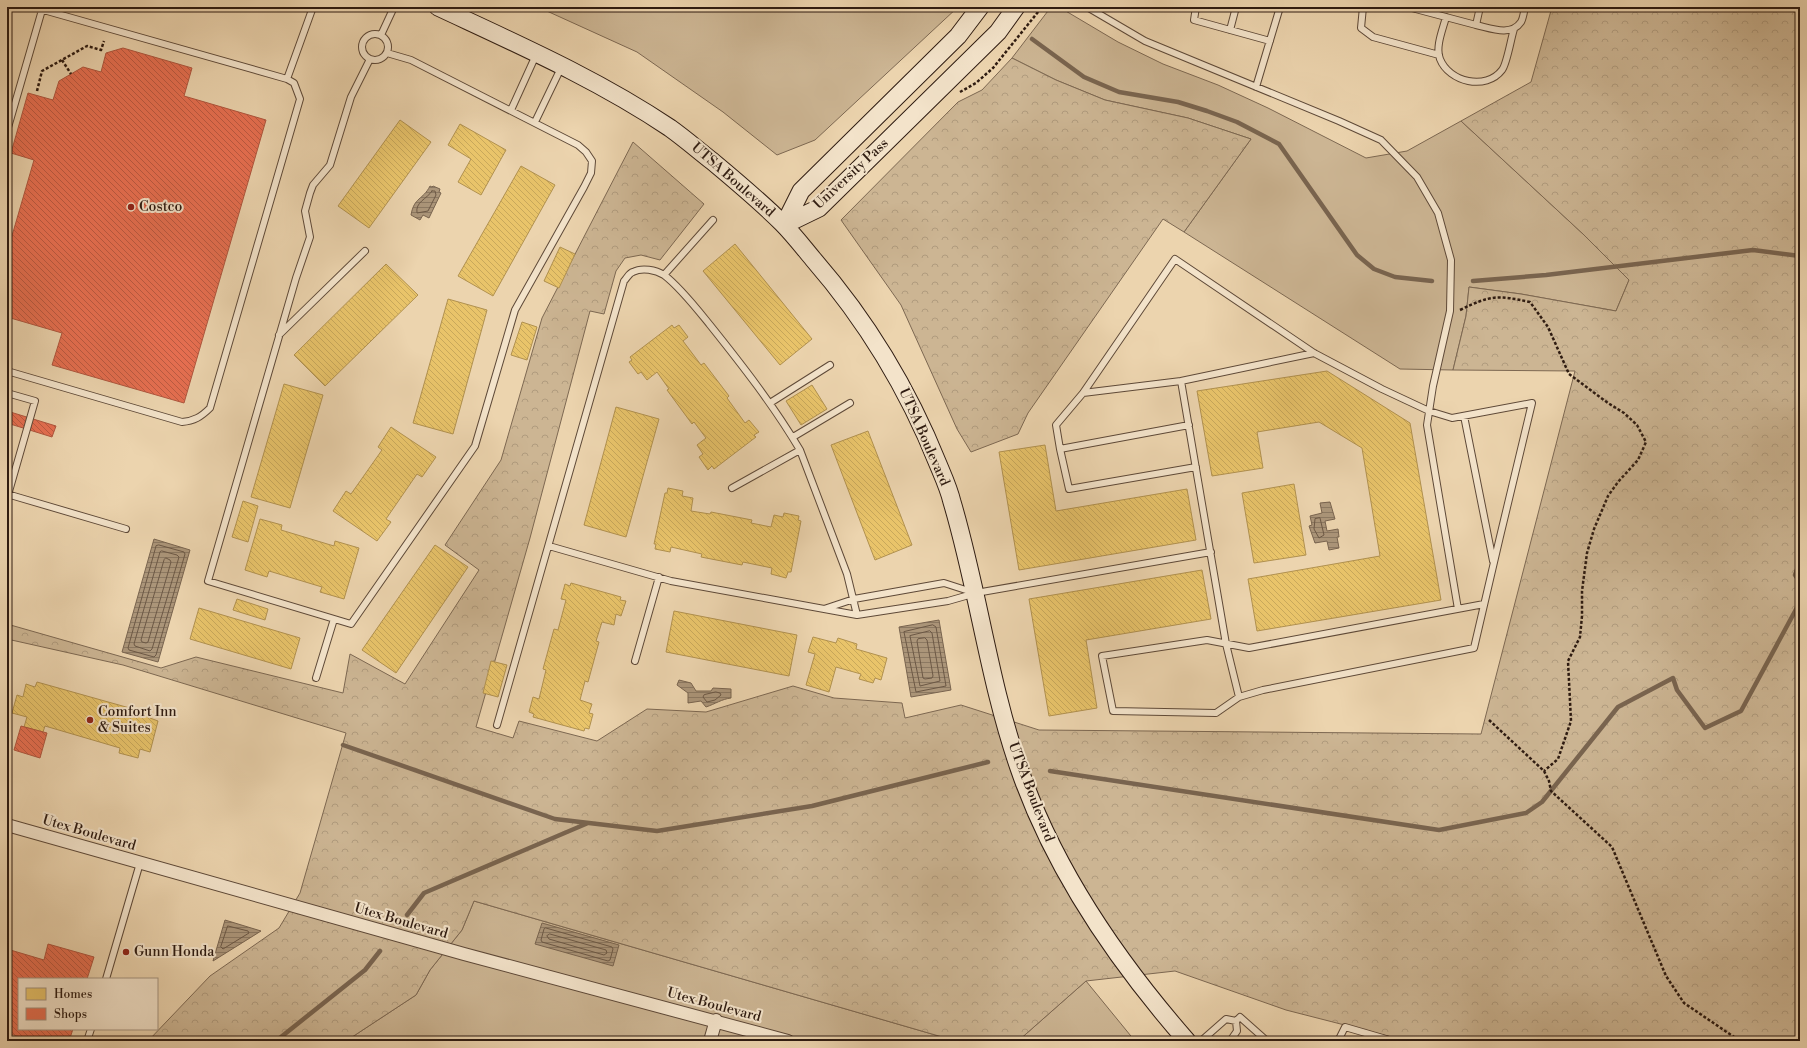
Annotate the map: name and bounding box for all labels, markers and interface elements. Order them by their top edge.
street label: University Pass [810,135,892,213]
street label: UTSA Boulevard [687,139,779,221]
place label: Costco [139,198,183,216]
marker: Costco [126,202,136,212]
street label: UTSA Boulevard [894,385,954,489]
place label: Comfort Inn & Suites [98,703,177,737]
marker: Comfort Inn & Suites [85,715,95,725]
street label: UTSA Boulevard [1004,740,1058,844]
street label: Utex Boulevard [40,811,138,855]
street label: Utex Boulevard [352,899,450,943]
place label: Gunn Honda [134,943,215,961]
marker: Gunn Honda [121,947,131,957]
legend [18,978,158,1030]
street label: Utex Boulevard [665,984,763,1026]
text: Homes [54,987,92,1002]
text: Shops [54,1007,87,1022]

